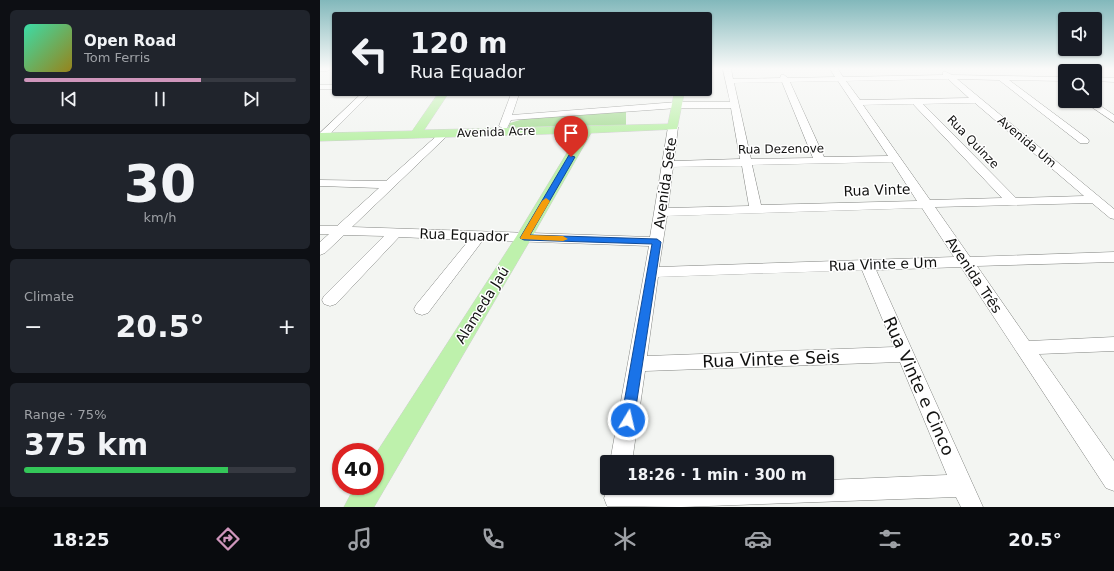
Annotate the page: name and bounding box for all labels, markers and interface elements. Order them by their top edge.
map controls [1058,12,1102,108]
button: sound [1058,12,1102,56]
text: 120 m [410,27,507,60]
icon: left [344,28,396,80]
text: Open Road [84,32,176,50]
text: Tom Ferris [84,50,150,65]
text: Rua Equador [410,61,525,82]
button: search [1058,64,1102,108]
icon: previous [58,88,80,110]
icon: pause [149,88,171,110]
icon: next [240,88,262,110]
street label: Rua Quinze [944,113,1002,171]
street label: Avenida Um [995,113,1059,171]
pin [554,116,588,157]
icon: arrive [560,122,582,144]
street label: Avenida Acre [457,124,535,140]
street label: Avenida Sete [651,136,679,230]
street label: Rua Dezenove [738,141,824,157]
text: 30 [124,154,196,214]
street label: Rua Vinte [843,181,911,199]
text: km/h [144,210,176,225]
street label: Rua Equador [419,225,509,245]
street label: Avenida Três [943,234,1005,316]
street label: Rua Vinte e Um [828,254,938,274]
street label: Alameda Jaú [452,264,512,346]
text: Climate [24,289,74,304]
text: 20.5° [115,309,205,344]
street label: Rua Vinte e Cinco [879,313,959,459]
text: − [24,314,42,339]
text: + [278,314,296,339]
street label: Rua Vinte e Seis [702,347,840,371]
position arrow [607,399,649,441]
text: Range · 75% [24,407,107,422]
text: 375 km [24,427,148,462]
speed limit sign: 40 [332,443,384,495]
text: 18:26 · 1 min · 300 m [627,466,807,484]
icon: directions [214,525,242,553]
icon: music [346,525,374,553]
icon: phone [479,525,507,553]
icon: climate [611,525,639,553]
icon: car [744,525,772,553]
icon: filters [876,525,904,553]
text: 18:25 [52,529,110,550]
text: 20.5° [1008,529,1062,550]

